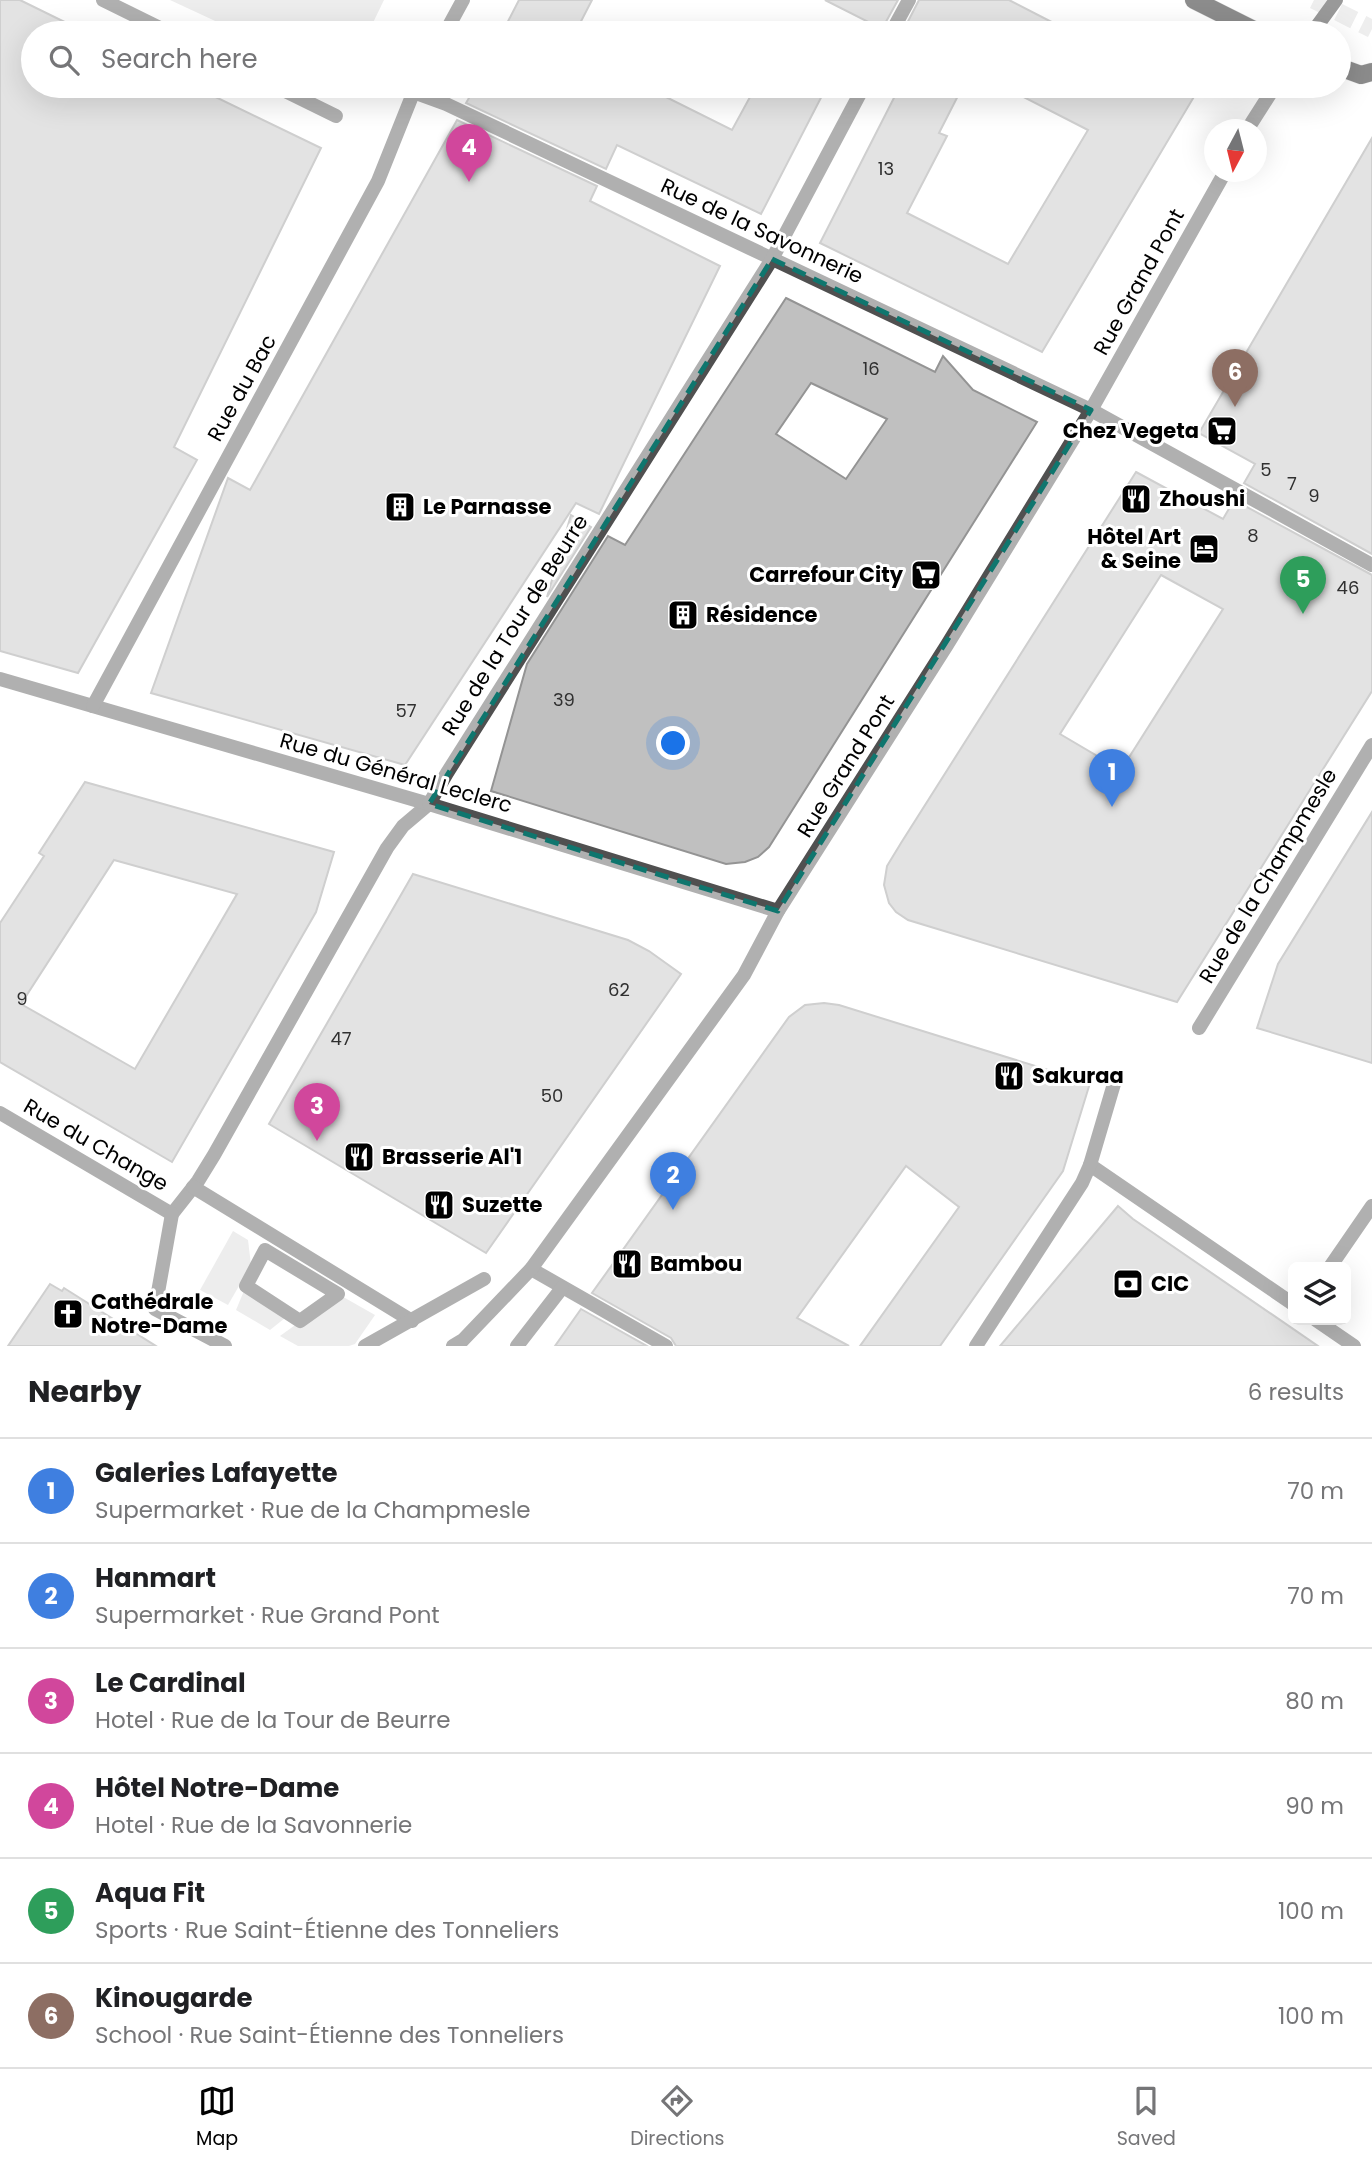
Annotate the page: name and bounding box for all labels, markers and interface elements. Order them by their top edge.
search box [21,21,1351,98]
icon: search [45,41,83,79]
text: Search here [101,41,258,77]
north arrow [1204,119,1267,182]
pin: 4 [446,124,492,182]
house number: 13 [878,156,894,181]
street label: Rue de la Savonnerie [656,171,868,290]
street label: Rue Grand Pont [1086,203,1191,360]
street label: Rue du Bac [200,329,283,446]
pin: 6 [1212,349,1258,407]
house number: 16 [862,356,880,381]
supermarket icon: Chez Vegeta [1205,414,1239,448]
place label: Chez Vegeta [1063,416,1199,445]
house number: 5 [1260,457,1272,482]
house number: 7 [1287,471,1297,496]
restaurant icon: Zhoushi [1119,482,1153,516]
house number: 9 [1308,483,1320,508]
place label: Zhoushi [1159,484,1245,513]
building icon: Le Parnasse [383,490,417,524]
place label: Le Parnasse [423,492,552,521]
street label: Rue de la Tour de Beurre [435,509,594,741]
place label: Hôtel Art & Seine [1087,522,1181,575]
house number: 8 [1247,523,1259,548]
hotel icon: Hôtel Art & Seine [1187,532,1221,566]
pin: 5 [1280,556,1326,614]
supermarket icon: Carrefour City [909,558,943,592]
place label: Carrefour City [749,560,904,589]
house number: 46 [1337,575,1359,600]
building icon: Résidence [666,598,700,632]
place label: Résidence [706,600,818,629]
house number: 39 [553,687,575,712]
street label: Rue Grand Pont [790,689,901,843]
house number: 57 [395,698,417,723]
street label: Rue du Général Leclerc [277,725,516,820]
your location [656,726,690,760]
pin: 1 [1089,749,1135,807]
street label: Rue de la Champmesle [1192,763,1343,989]
house number: 62 [608,977,630,1002]
house number: 9 [16,986,28,1011]
house number: 47 [330,1026,352,1051]
restaurant icon: Sakuraa [992,1059,1026,1093]
place label: Sakuraa [1032,1061,1124,1090]
pin: 3 [294,1083,340,1141]
house number: 50 [541,1083,563,1108]
street label: Rue du Change [19,1091,174,1198]
restaurant icon: Brasserie Al'1 [342,1140,376,1174]
place label: Brasserie Al'1 [382,1142,522,1171]
pin: 2 [650,1152,696,1210]
restaurant icon: Suzette [422,1188,456,1222]
place label: Suzette [462,1190,542,1219]
restaurant icon: Bambou [610,1247,644,1281]
place label: Bambou [650,1249,742,1278]
map controls [1288,1262,1351,1325]
button: layers [1288,1262,1351,1325]
bank icon: CIC [1111,1267,1145,1301]
place label: CIC [1151,1269,1189,1298]
place label: Cathédrale Notre-Dame [91,1287,228,1340]
church icon: Cathédrale Notre-Dame [51,1297,85,1331]
text: Nearby [28,1370,142,1413]
text: 6 results [1248,1376,1344,1408]
text: Galeries Lafayette [95,1455,338,1491]
text: 1 [47,1475,55,1507]
text: 70 m [1287,1475,1344,1507]
text: Supermarket · Rue de la Champmesle [95,1494,531,1526]
text: Hanmart [95,1560,216,1596]
text: 2 [44,1580,58,1612]
text: 70 m [1287,1580,1344,1612]
text: Supermarket · Rue Grand Pont [95,1599,440,1631]
text: Le Cardinal [95,1665,246,1701]
text: 3 [44,1685,58,1717]
text: 80 m [1285,1685,1344,1717]
text: Hotel · Rue de la Tour de Beurre [95,1704,451,1736]
text: Hôtel Notre-Dame [95,1770,339,1806]
text: 4 [43,1790,59,1822]
text: 90 m [1285,1790,1344,1822]
text: Hotel · Rue de la Savonnerie [95,1809,412,1841]
text: Aqua Fit [95,1875,205,1911]
text: 5 [44,1895,58,1927]
text: 100 m [1278,1895,1344,1927]
text: Sports · Rue Saint-Étienne des Tonneliers [95,1914,559,1946]
text: Kinougarde [95,1980,253,2016]
text: 6 [44,2000,58,2032]
text: 100 m [1278,2000,1344,2032]
text: School · Rue Saint-Étienne des Tonneliers [95,2019,564,2051]
tab: Map [196,2082,238,2153]
tab: Directions [630,2082,725,2153]
tab: Saved [1117,2082,1176,2153]

